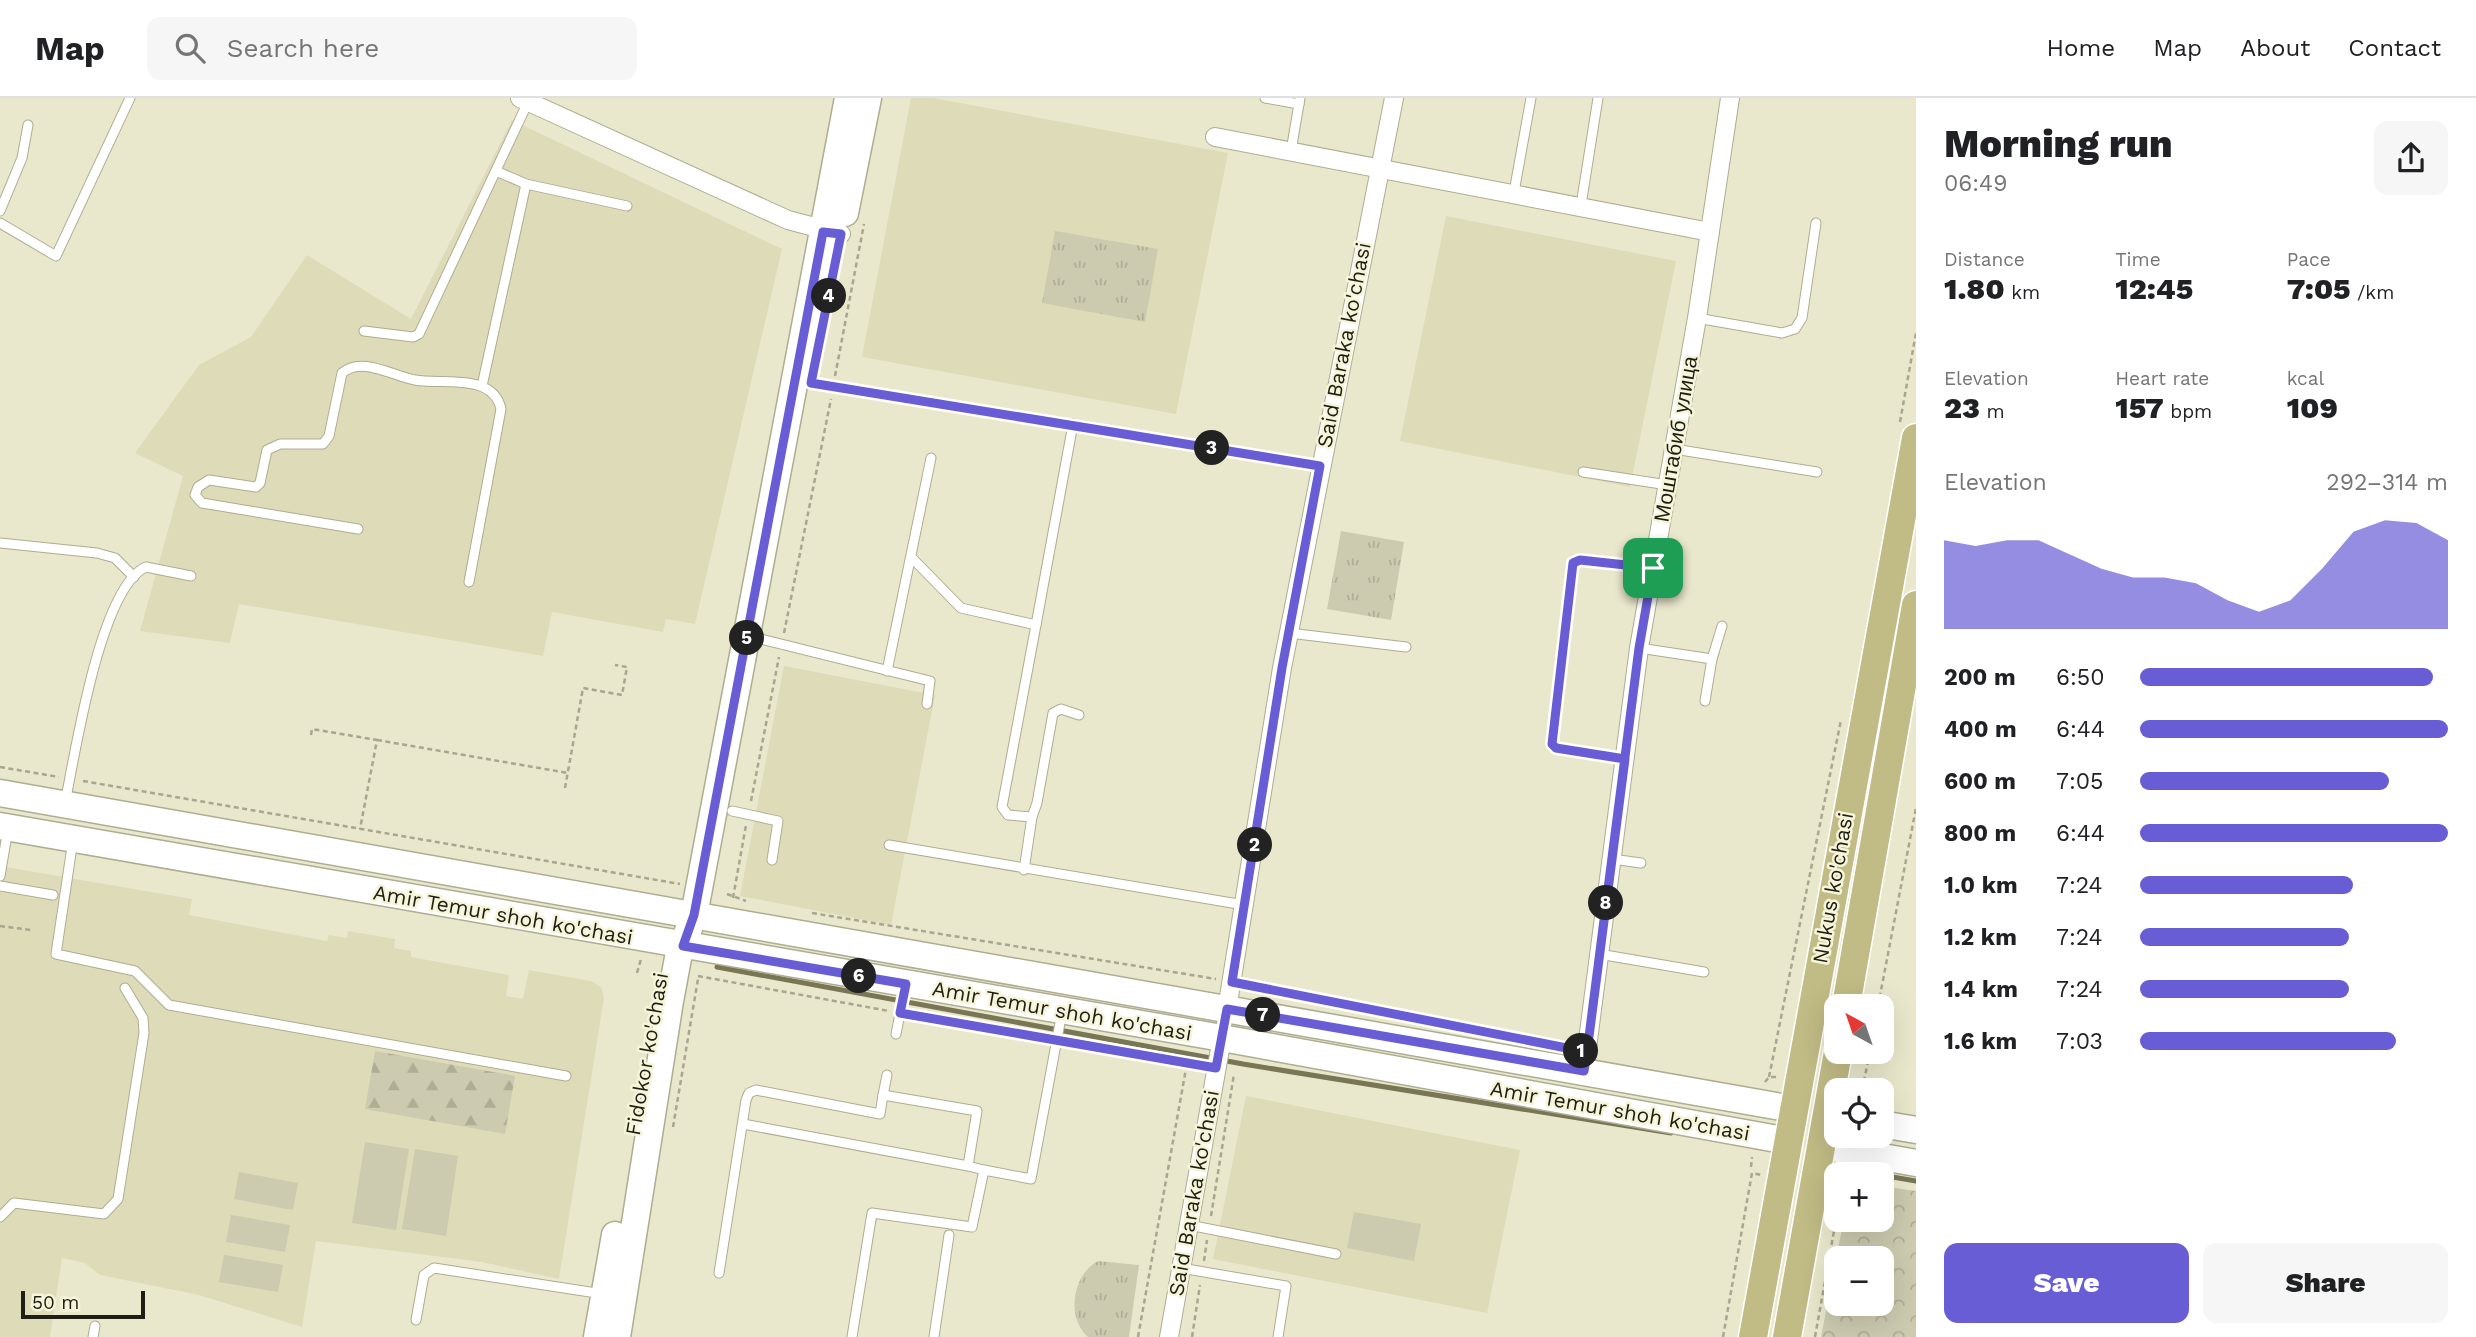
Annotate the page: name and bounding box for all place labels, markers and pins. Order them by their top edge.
pin: 4 [812,278,846,314]
pin: 3 [1194,430,1230,466]
pin [1623,538,1683,598]
pin: 5 [730,620,764,656]
pin: 2 [1238,828,1272,862]
pin: 8 [1588,886,1624,920]
pin: 6 [842,958,876,994]
pin: 7 [1246,998,1280,1032]
pin: 1 [1564,1034,1598,1068]

